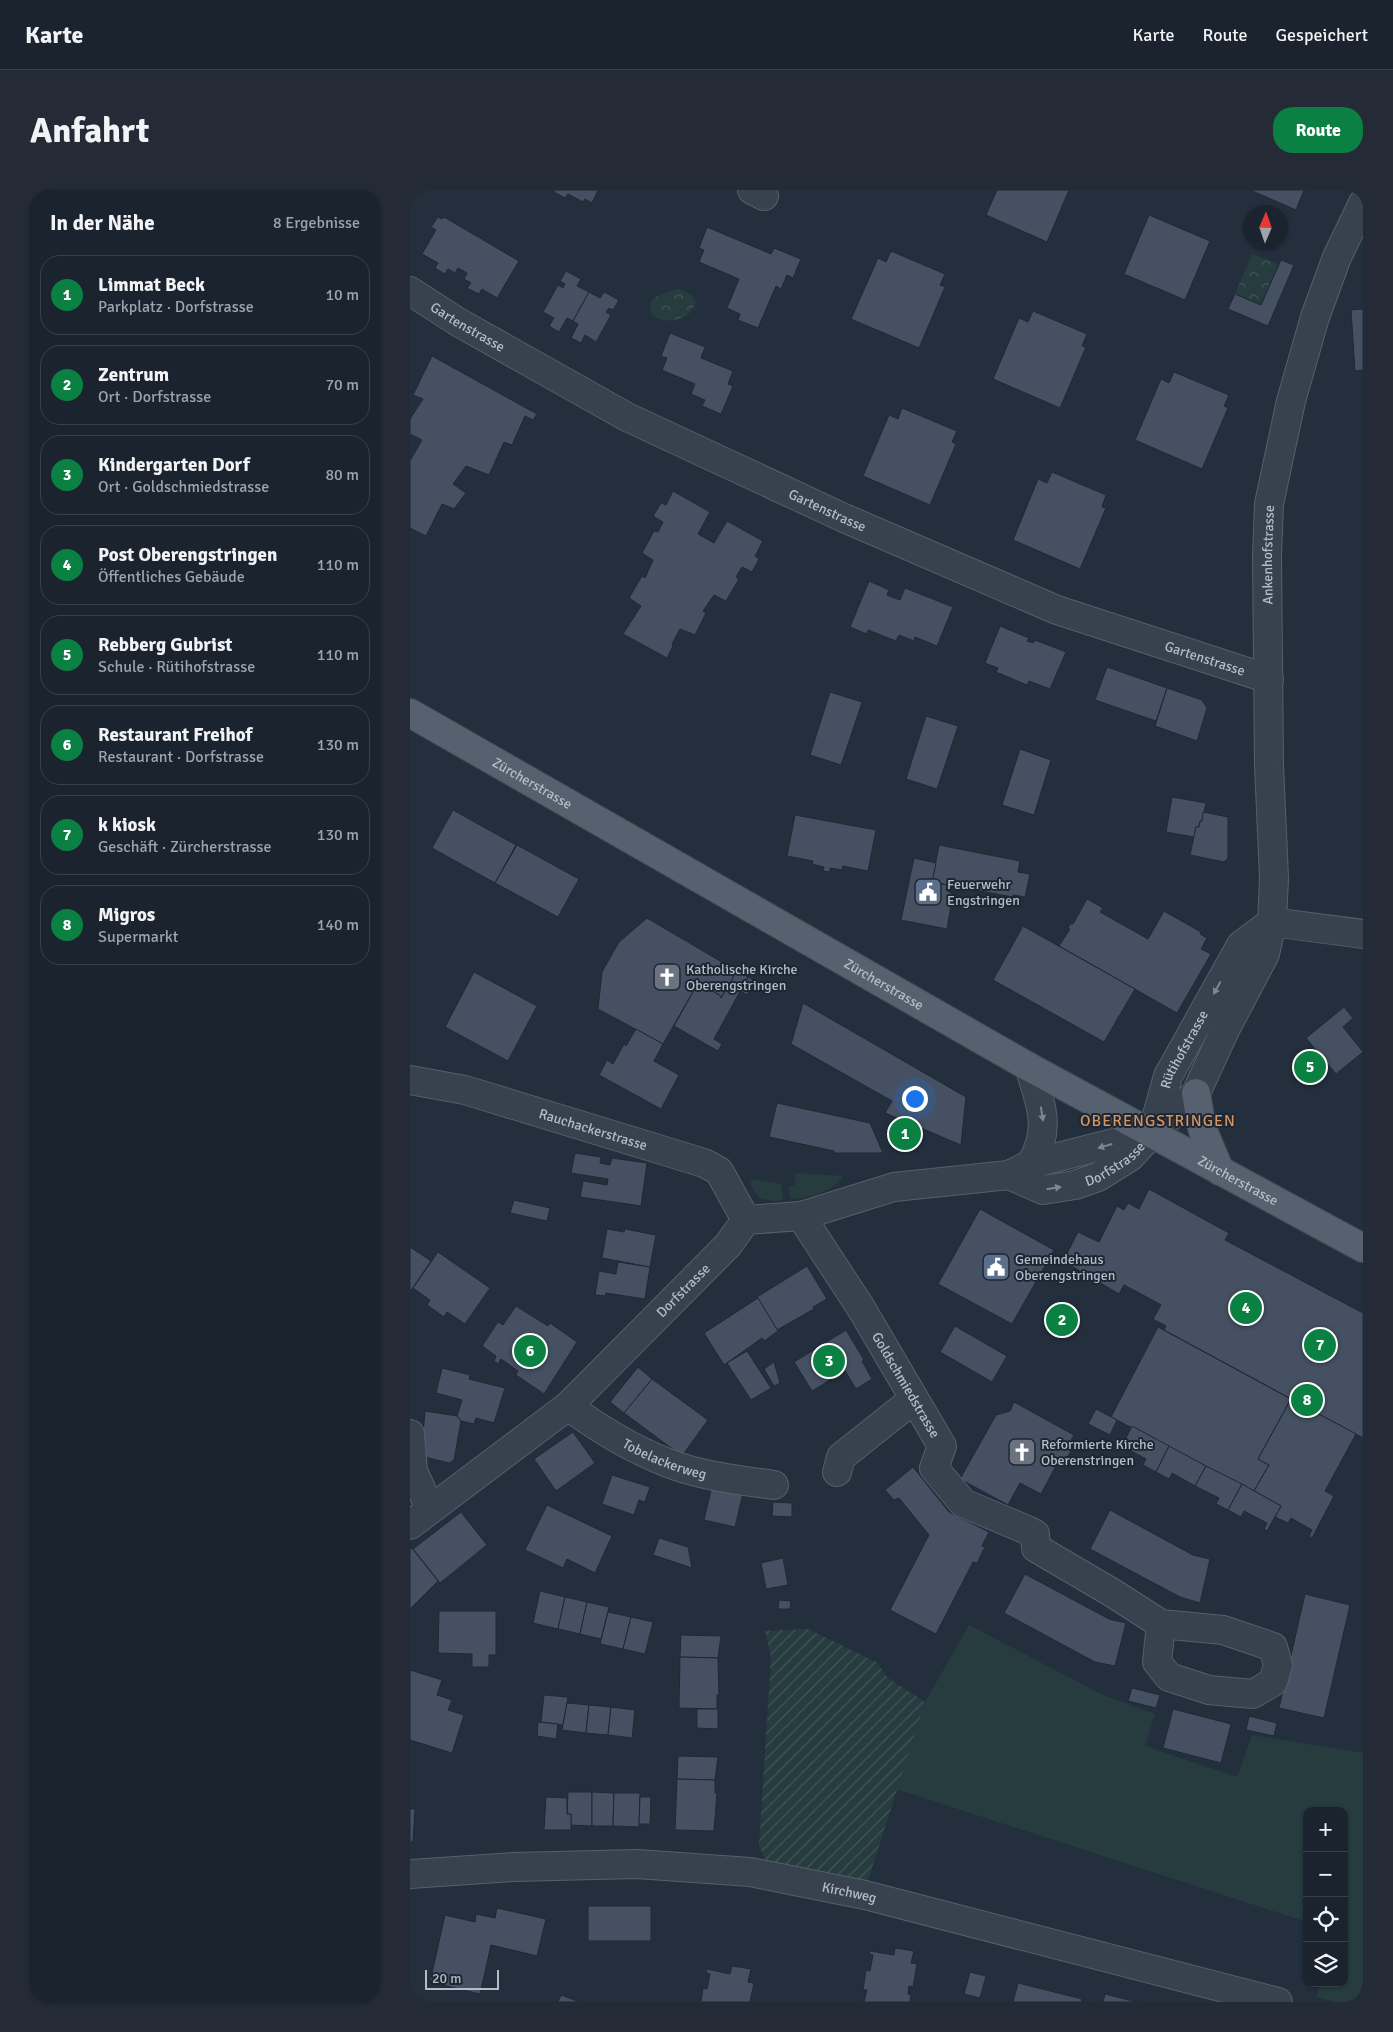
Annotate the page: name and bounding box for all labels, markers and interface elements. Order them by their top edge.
text: Karte [25,20,83,50]
text: Karte [1133,24,1175,46]
text: Route [1203,24,1248,46]
text: Gespeichert [1276,24,1368,46]
button: Route [1273,107,1363,153]
text: Anfahrt [30,109,149,152]
north arrow [1243,205,1288,250]
text: In der Nähe [50,210,155,236]
text: 8 Ergebnisse [273,213,360,233]
text: Limmat Beck [98,273,205,297]
text: 1 [63,285,71,305]
text: 10 m [325,285,359,305]
text: Parkplatz · Dorfstrasse [98,297,254,317]
street label: Gartenstrasse [427,298,508,355]
text: Zentrum [98,363,169,387]
text: 2 [63,375,71,395]
text: 70 m [325,375,359,395]
text: Ort · Dorfstrasse [98,387,211,407]
text: Kindergarten Dorf [98,453,250,477]
text: 3 [63,465,71,485]
text: 80 m [325,465,359,485]
text: Ort · Goldschmiedstrasse [98,477,269,497]
street label: Gartenstrasse [786,485,869,535]
street label: Ankenhofstrasse [1258,505,1277,605]
text: Post Oberengstringen [98,543,277,567]
text: 4 [63,555,71,575]
text: 110 m [317,555,359,575]
text: Öffentliches Gebäude [98,567,245,587]
text: Rebberg Gubrist [98,633,232,657]
street label: Gartenstrasse [1163,637,1247,679]
text: 5 [63,645,71,665]
text: 110 m [317,645,359,665]
text: Schule · Rütihofstrasse [98,657,255,677]
text: Restaurant Freihof [98,723,253,747]
text: 6 [63,735,71,755]
text: 130 m [317,735,359,755]
text: Restaurant · Dorfstrasse [98,747,264,767]
street label: Zürcherstrasse [490,754,575,812]
text: k kiosk [98,813,156,837]
text: 7 [63,825,71,845]
text: 130 m [317,825,359,845]
text: Geschäft · Zürcherstrasse [98,837,272,857]
place label: Feuerwehr Engstringen [947,876,1020,909]
public building icon: Feuerwehr Engstringen [913,877,943,907]
text: Migros [98,903,155,927]
text: 8 [63,915,71,935]
text: 140 m [317,915,359,935]
text: Supermarkt [98,927,178,947]
street label: Zürcherstrasse [841,955,927,1014]
place label: Katholische Kirche Oberengstringen [686,961,798,994]
church icon: Katholische Kirche Oberengstringen [652,962,682,992]
one-way arrow [1213,981,1221,995]
street label: Rütihofstrasse [1156,1007,1211,1090]
pin: 5 [1294,1048,1326,1086]
your location [902,1086,928,1112]
street label: Rauchackerstrasse [537,1105,649,1154]
one-way arrow [1039,1107,1047,1123]
district label: OBERENGSTRINGEN [1080,1111,1236,1131]
pin: 1 [889,1115,921,1153]
street label: Dorfstrasse [1082,1138,1148,1189]
one-way arrow [1097,1142,1112,1150]
street label: Zürcherstrasse [1195,1152,1281,1209]
one-way arrow [1046,1184,1062,1192]
place label: Gemeindehaus Oberengstringen [1015,1251,1115,1284]
public building icon: Gemeindehaus Oberengstringen [981,1252,1011,1282]
street label: Dorfstrasse [653,1260,713,1321]
pin: 4 [1230,1289,1262,1327]
pin: 2 [1046,1301,1078,1339]
pin: 7 [1304,1326,1336,1364]
street label: Goldschmiedstrasse [868,1329,944,1441]
pin: 6 [514,1332,546,1370]
pin: 3 [813,1342,845,1380]
pin: 8 [1291,1381,1323,1419]
street label: Tobelackerweg [620,1435,708,1483]
place label: Reformierte Kirche Oberenstringen [1041,1436,1154,1469]
church icon: Reformierte Kirche Oberenstringen [1007,1437,1037,1467]
map controls [1303,1807,1348,1987]
button: + [1303,1807,1348,1852]
button: − [1303,1852,1348,1897]
street label: Kirchweg [821,1878,879,1906]
button: locate [1303,1897,1348,1942]
button: layers [1303,1942,1348,1987]
scale bar [425,1967,499,1990]
text: 20 m [432,1970,461,1987]

